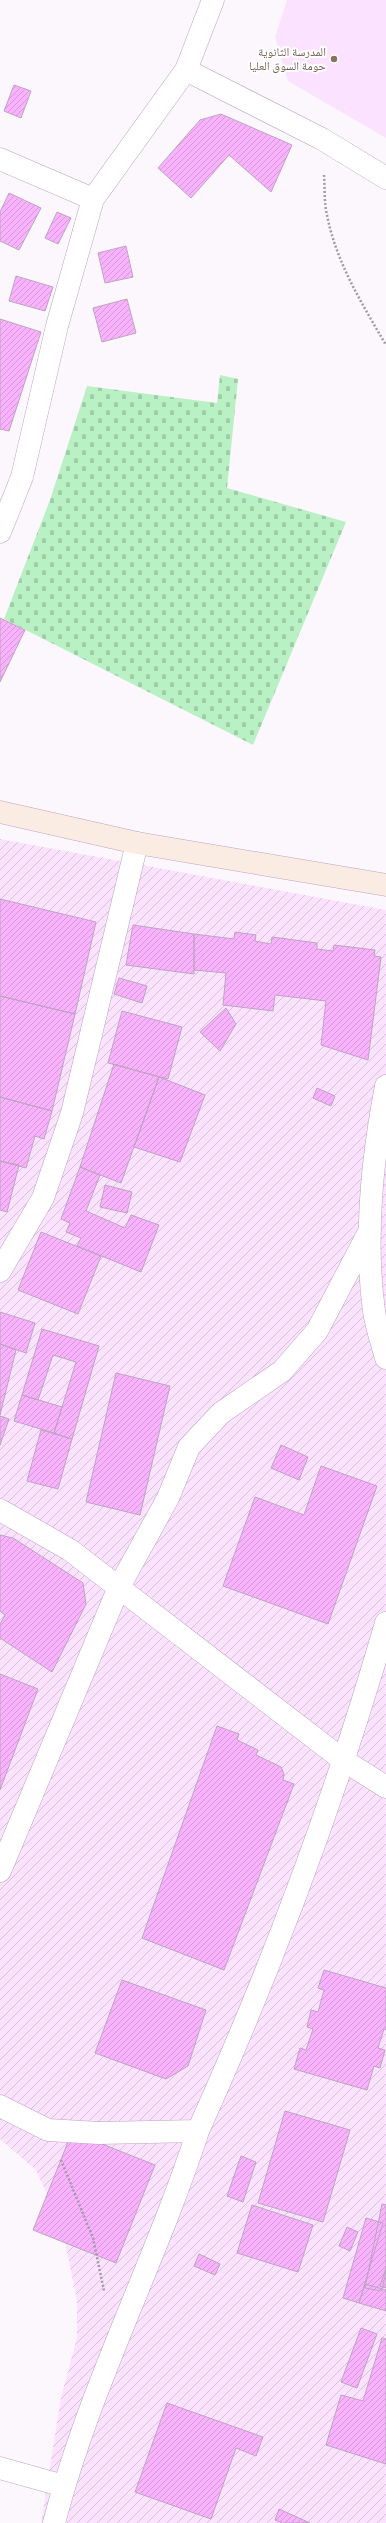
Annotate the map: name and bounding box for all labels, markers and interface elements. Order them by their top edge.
place label: المدرسة الثانوية حومة السوق العليا [249,44,326,74]
marker: المدرسة الثانوية حومة السوق العليا [329,54,339,64]

